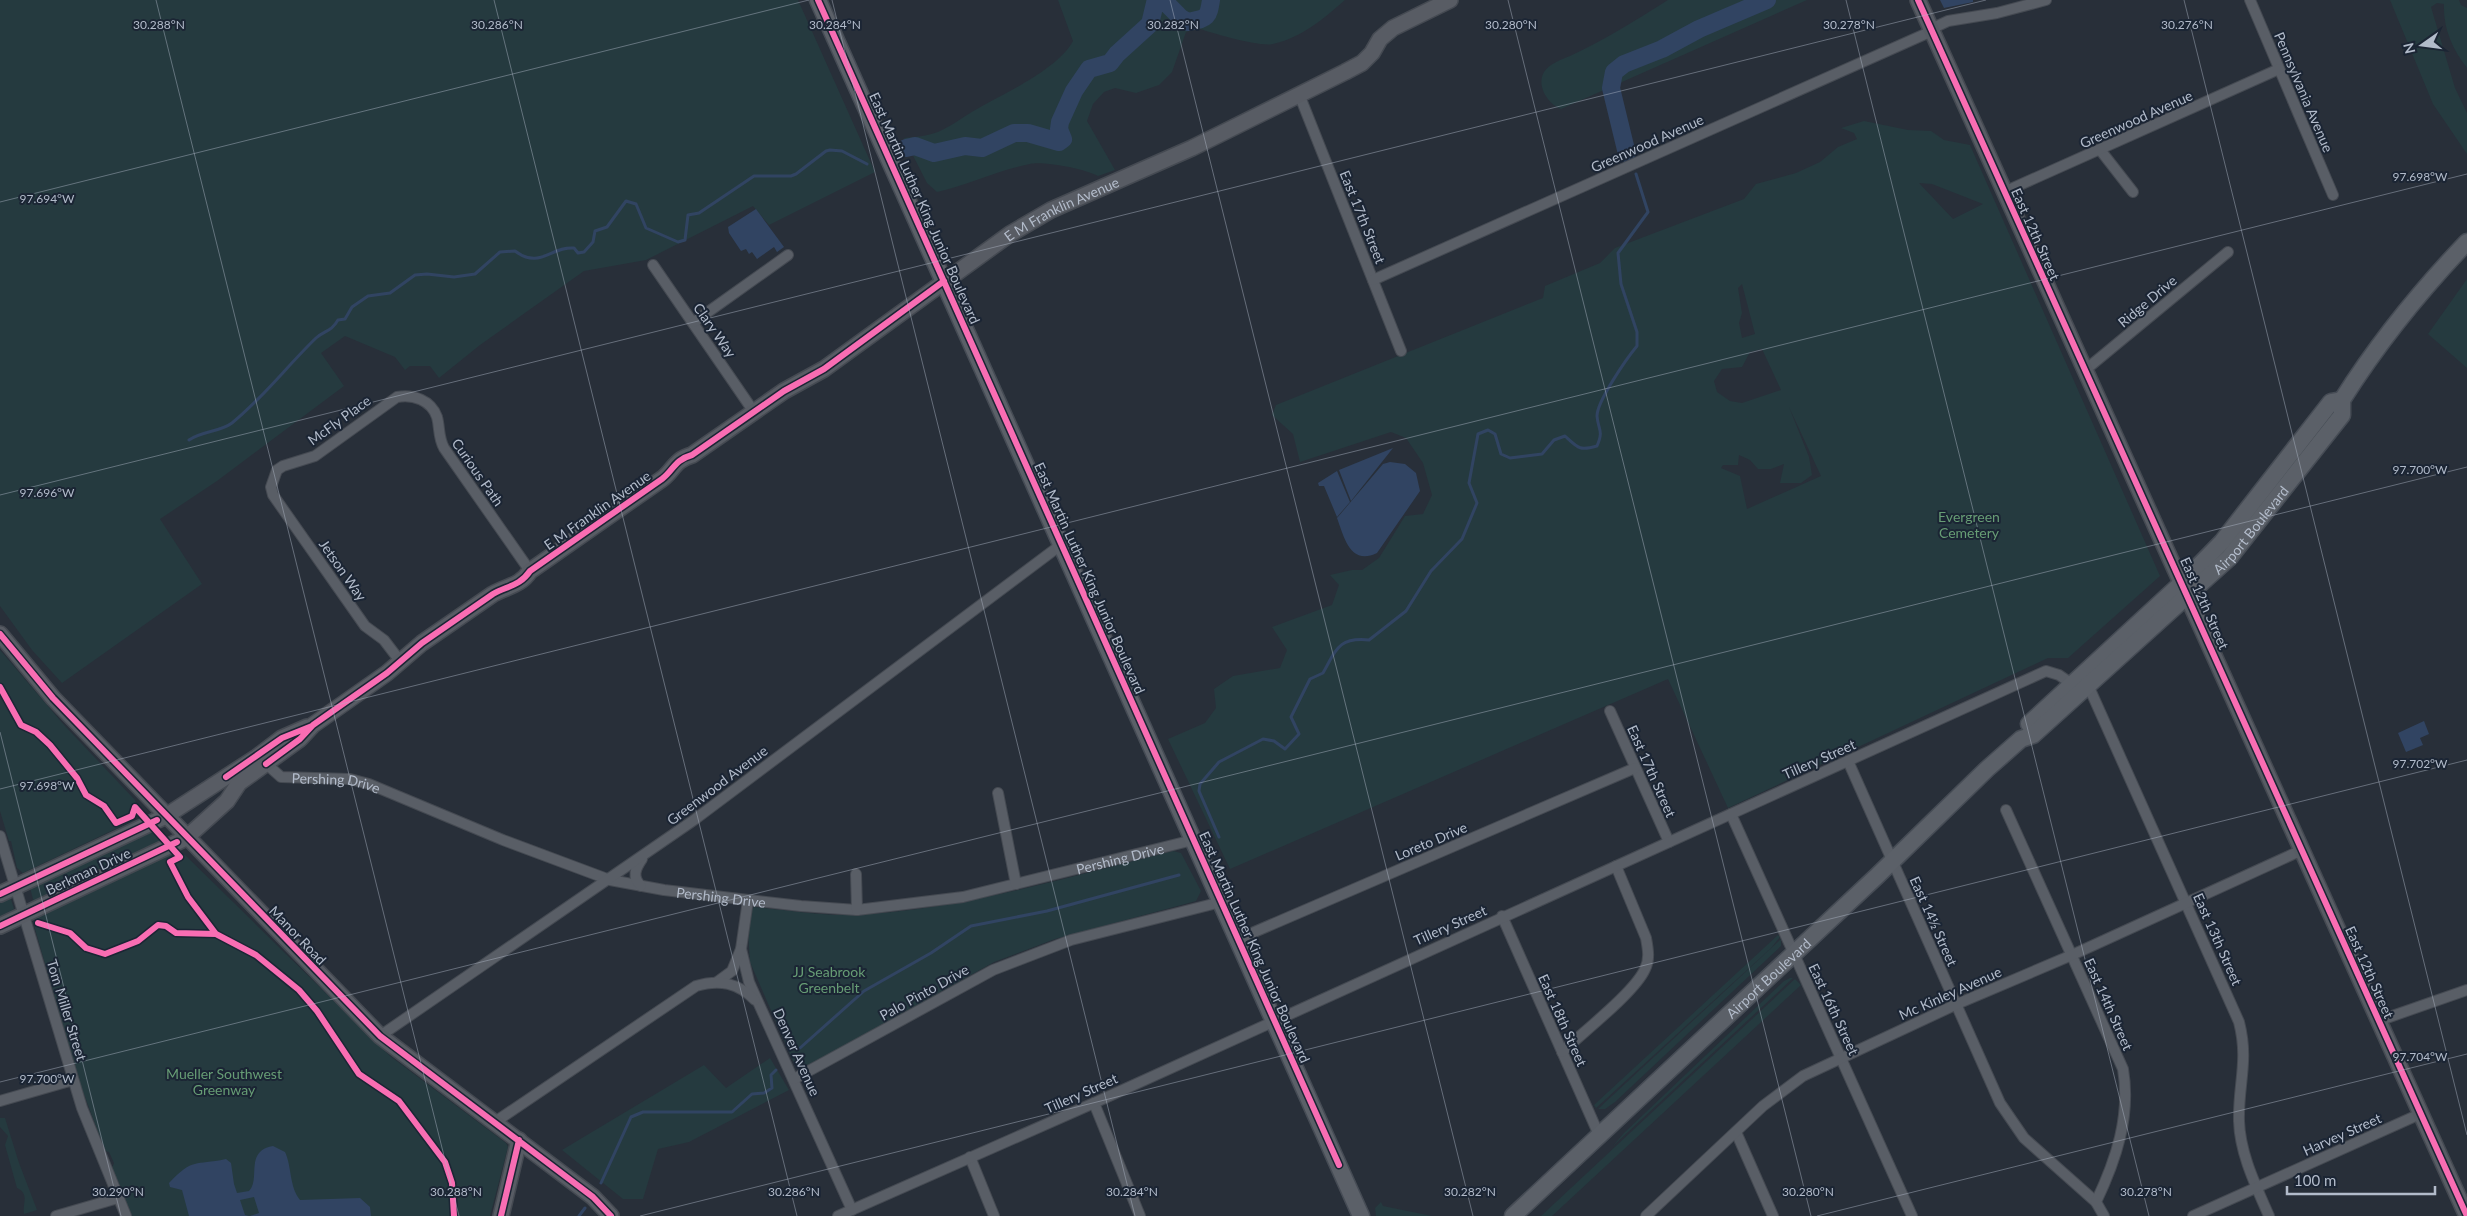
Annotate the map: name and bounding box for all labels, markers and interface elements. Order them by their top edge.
text: 30.288°N [133,17,185,32]
text: 30.286°N [471,17,523,32]
text: 30.284°N [809,17,861,32]
text: 30.282°N [1147,17,1199,32]
text: 30.280°N [1485,17,1537,32]
text: 30.278°N [1823,17,1875,32]
text: 30.276°N [2161,17,2213,32]
north arrow [2397,20,2447,70]
street label: Pennsylvania Avenue [2271,29,2337,155]
text: N [2399,41,2418,56]
street label: Greenwood Avenue [2077,87,2195,151]
street label: East Martin Luther King Junior Boulevard [866,90,984,326]
street label: Greenwood Avenue [1588,111,1706,175]
street label: East 17th Street [1337,168,1389,266]
text: 97.698°W [2392,169,2448,184]
street label: E M Franklin Avenue [1000,173,1121,244]
street label: East 12th Street [2008,185,2064,283]
text: 97.694°W [19,191,75,206]
street label: Ridge Drive [2114,272,2180,330]
street label: Clary Way [690,299,740,361]
street label: McFly Place [304,392,374,448]
street label: Curious Path [448,435,508,509]
street label: East Martin Luther King Junior Boulevard [1031,460,1149,696]
text: 97.700°W [2392,462,2448,477]
street label: E M Franklin Avenue [540,467,654,553]
street label: Airport Boulevard [2209,482,2292,577]
text: 97.696°W [19,485,75,500]
park label: Evergreen Cemetery [1938,508,2000,541]
street label: Jetson Way [316,536,371,605]
street label: East 12th Street [2177,554,2233,652]
street label: East 17th Street [1624,722,1680,820]
street label: Tillery Street [1780,735,1858,783]
street label: Greenwood Avenue [663,742,771,828]
text: 97.702°W [2392,756,2448,771]
street label: Pershing Drive [291,769,383,796]
text: 97.698°W [19,778,75,793]
street label: Loreto Drive [1392,818,1470,864]
street label: East Martin Luther King Junior Boulevard [1196,829,1314,1065]
street label: Pershing Drive [1074,839,1165,877]
street label: Berkman Drive [43,844,133,898]
street label: East 14½ Street [1907,873,1961,969]
street label: Pershing Drive [675,883,767,910]
street label: East 13th Street [2190,890,2246,988]
street label: Tillery Street [1411,901,1489,949]
street label: Manor Road [266,902,330,968]
street label: East 12th Street [2342,923,2398,1021]
street label: Airport Boulevard [1722,934,1814,1021]
street label: East 14th Street [2081,955,2137,1053]
street label: Tom Miller Street [44,957,90,1063]
street label: Palo Pinto Drive [876,960,972,1024]
street label: East 16th Street [1805,960,1863,1058]
park label: JJ Seabrook Greenbelt [793,963,866,996]
street label: Mc Kinley Avenue [1896,963,2004,1023]
street label: East 18th Street [1535,971,1591,1069]
street label: Denver Avenue [770,1005,824,1099]
text: 97.704°W [2392,1049,2448,1064]
park label: Mueller Southwest Greenway [166,1065,282,1098]
street label: Tillery Street [1042,1069,1120,1117]
text: 97.700°W [19,1071,75,1086]
street label: Harvey Street [2300,1109,2384,1159]
scale bar [2287,1164,2434,1196]
text: 100 m [2294,1171,2336,1189]
text: 30.290°N [92,1184,144,1199]
text: 30.288°N [430,1184,482,1199]
text: 30.286°N [768,1184,820,1199]
text: 30.284°N [1106,1184,1158,1199]
text: 30.282°N [1444,1184,1496,1199]
text: 30.280°N [1782,1184,1834,1199]
text: 30.278°N [2120,1184,2172,1199]

